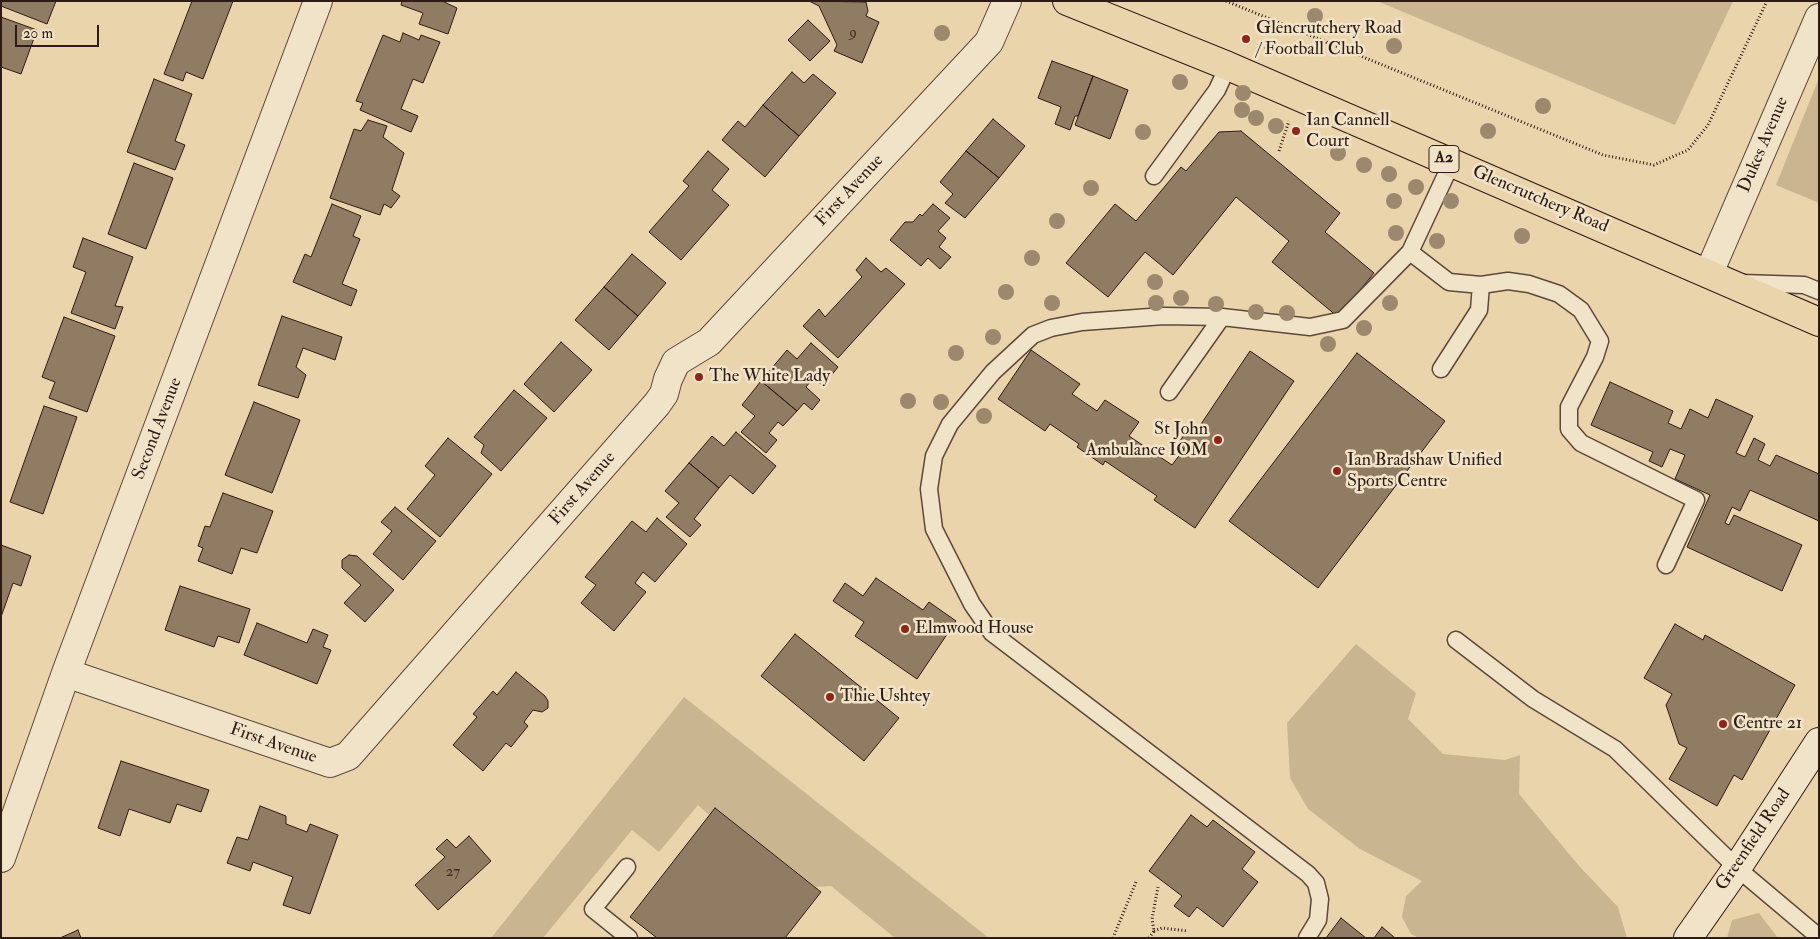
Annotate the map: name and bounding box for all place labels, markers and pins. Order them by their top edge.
place label: Glencrutchery Road / Football Club [1256,18,1402,60]
marker: Glencrutchery Road / Football Club [1240,33,1252,45]
place label: Ian Cannell Court [1306,110,1390,152]
marker: Ian Cannell Court [1290,125,1302,137]
place label: The White Lady [709,366,830,388]
marker: The White Lady [693,371,705,383]
place label: St John Ambulance IOM [1086,419,1208,462]
marker: St John Ambulance IOM [1212,434,1224,446]
place label: Ian Bradshaw Unified Sports Centre [1347,450,1502,492]
marker: Ian Bradshaw Unified Sports Centre [1331,465,1343,477]
place label: Elmwood House [915,618,1033,640]
marker: Elmwood House [899,623,911,635]
place label: Thie Ushtey [840,686,930,708]
marker: Thie Ushtey [824,691,836,703]
place label: Centre 21 [1733,713,1802,735]
marker: Centre 21 [1717,718,1729,730]

